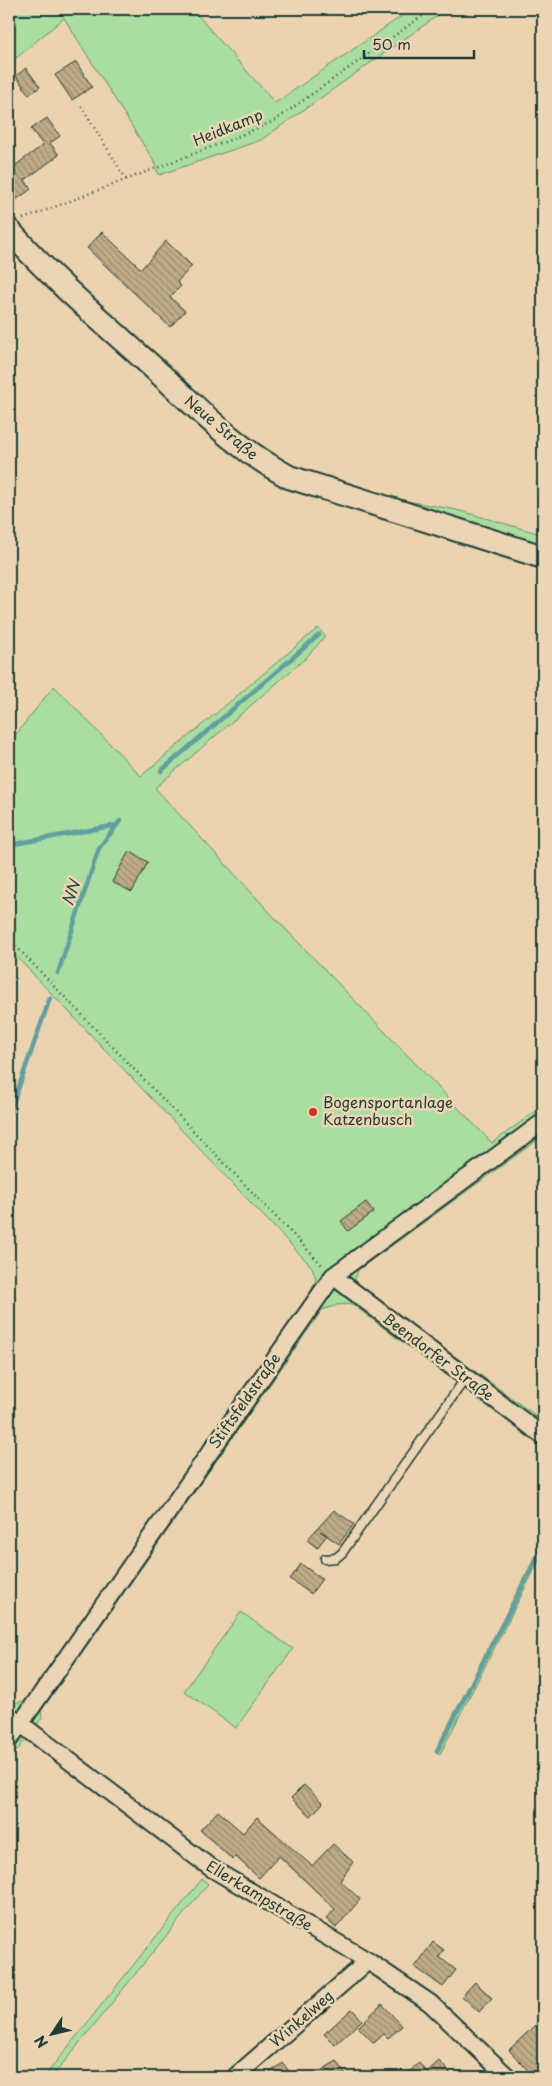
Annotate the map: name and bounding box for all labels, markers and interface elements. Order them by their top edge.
scale bar [364,28,474,60]
text: 50 m [372,32,411,55]
street label: Heidkamp [189,102,266,151]
street label: Neue Straße [180,389,264,465]
water label: NN [55,875,86,909]
place label: Bogensportanlage Katzenbusch [323,1090,453,1130]
marker: Bogensportanlage Katzenbusch [307,1106,319,1118]
street label: Beendorfer Straße [378,1306,499,1405]
street label: Stiftsfeldstraße [202,1348,285,1453]
street label: Ellerkampstraße [202,1854,317,1936]
street label: Winkelweg [264,1984,338,2052]
north arrow [28,2008,78,2058]
text: N [29,2031,53,2052]

